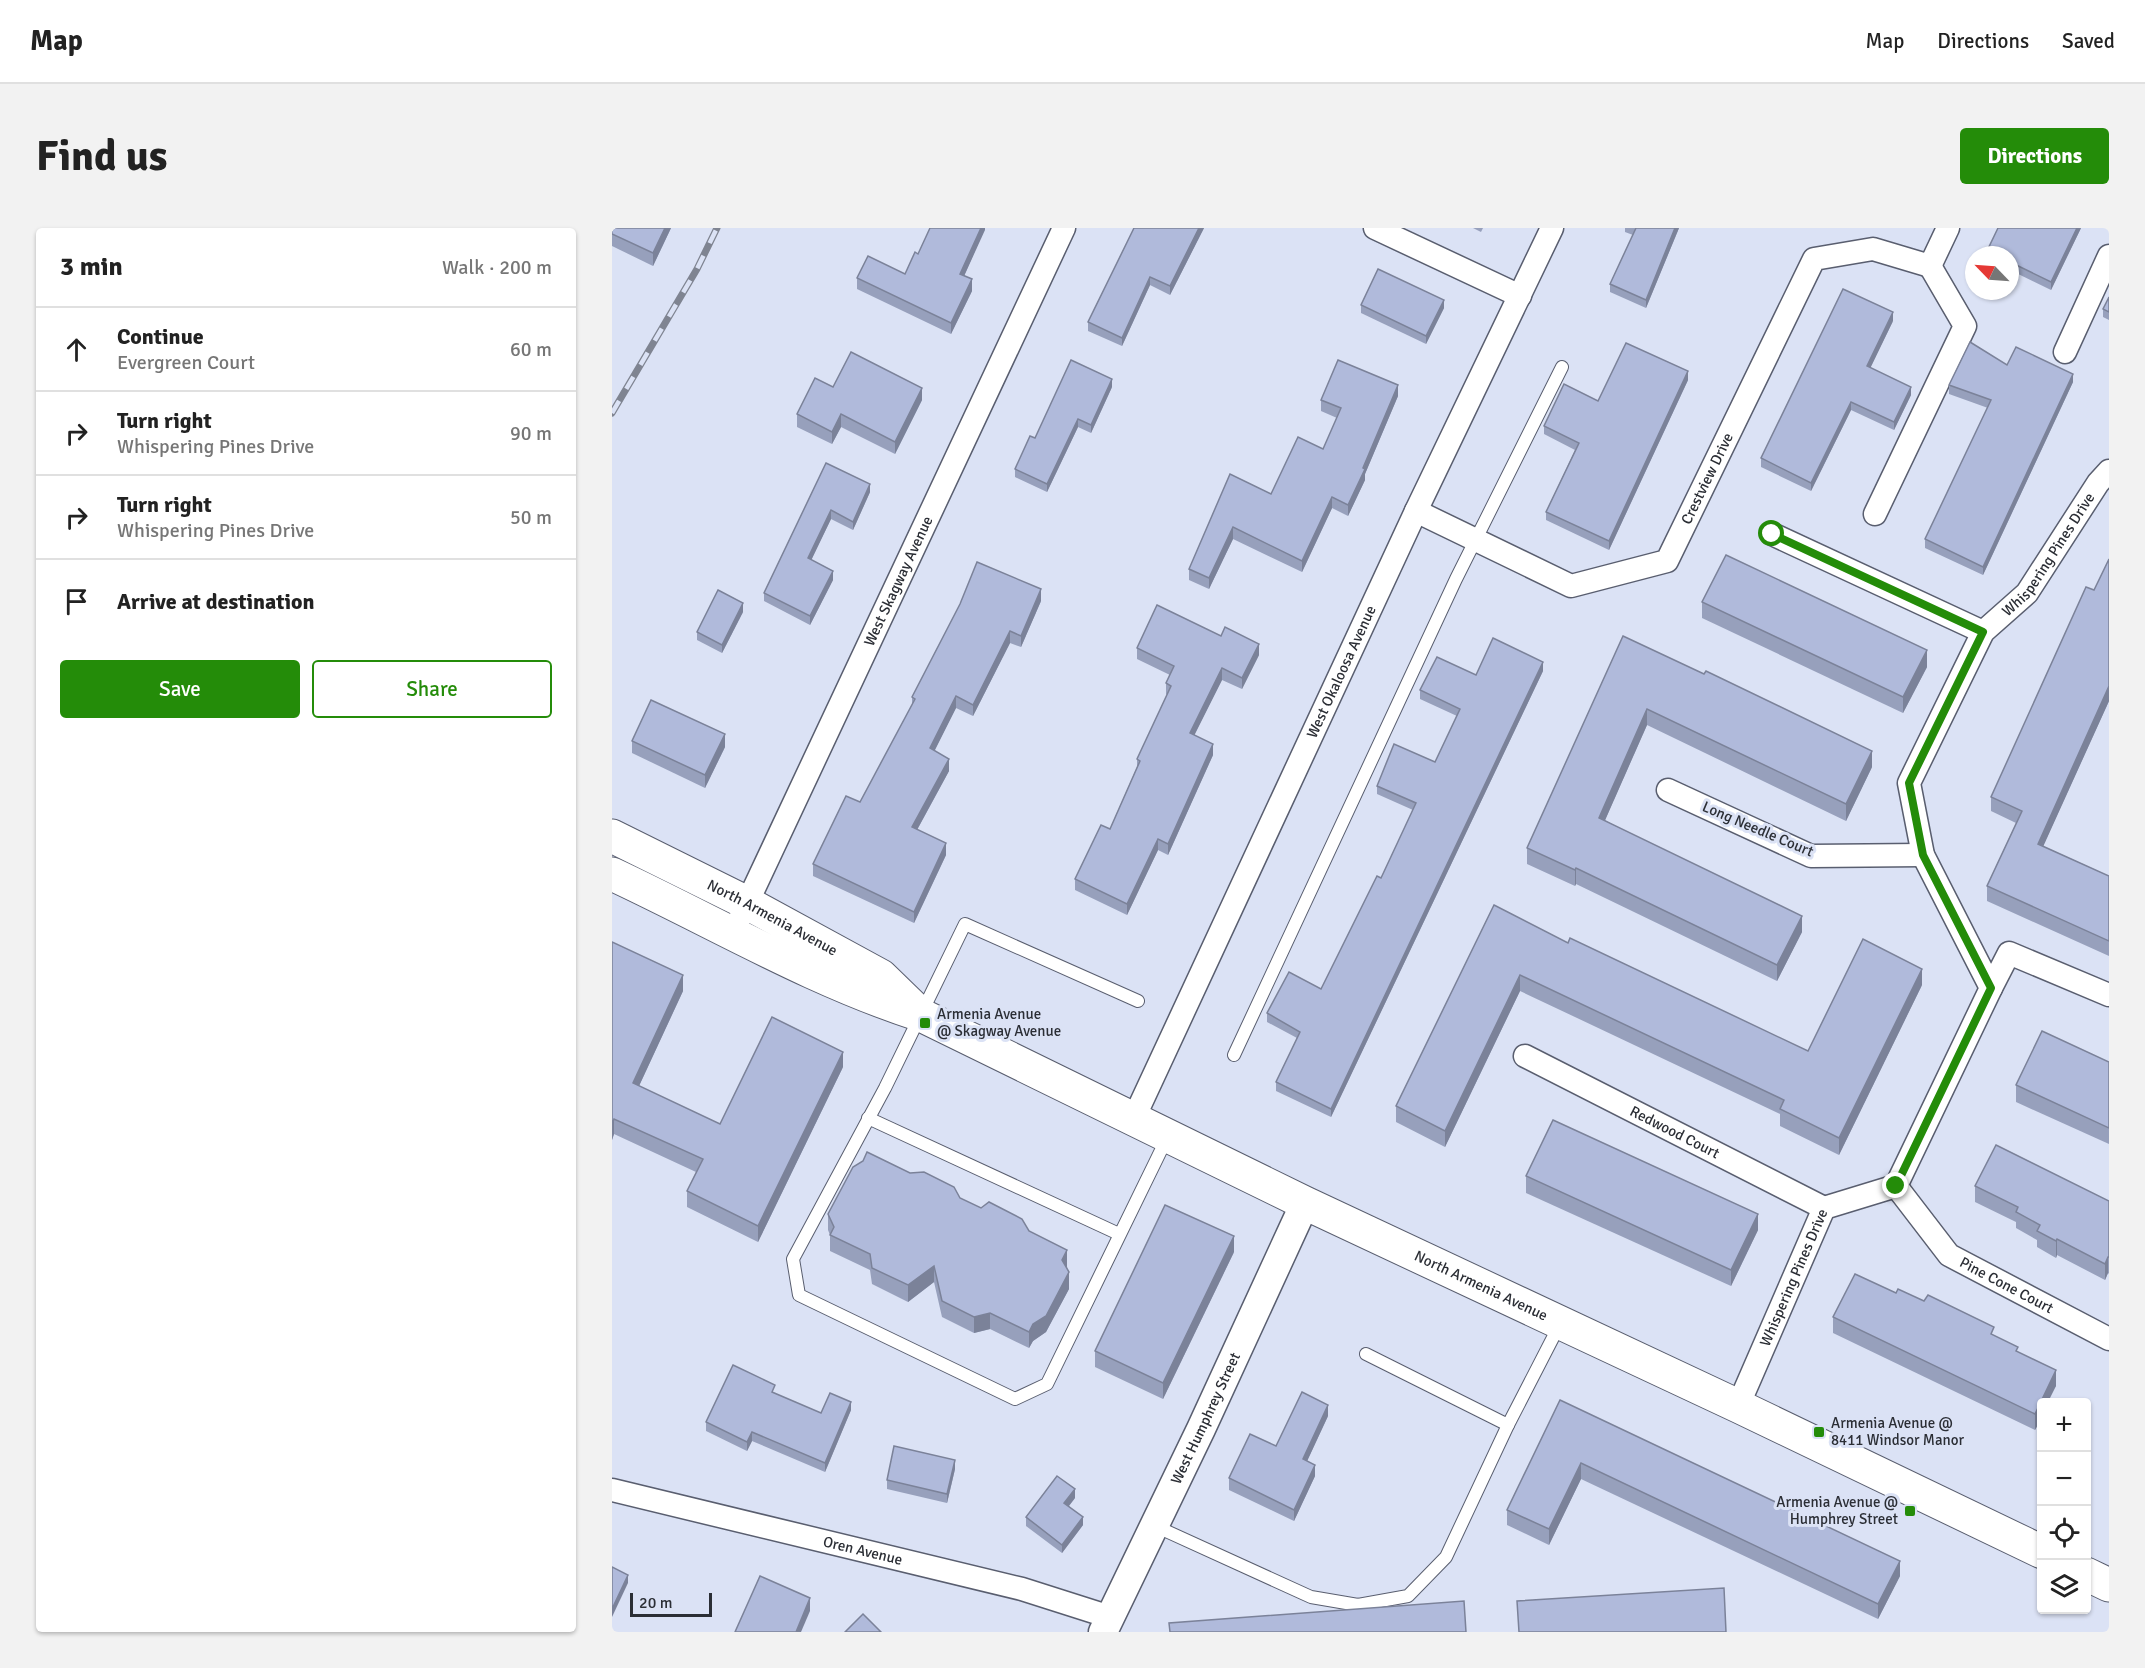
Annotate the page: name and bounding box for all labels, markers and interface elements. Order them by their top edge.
text: Map [30,24,83,58]
text: Map [1866,28,1904,54]
text: Directions [1937,28,2029,54]
text: Saved [2062,28,2115,54]
button: Directions [1960,128,2109,184]
text: Find us [36,131,167,182]
north arrow [1965,246,2019,300]
text: 3 min [60,251,123,283]
text: Walk · 200 m [442,255,552,280]
text: Continue [117,323,204,350]
icon: ahead [60,333,93,366]
text: 60 m [510,337,552,362]
text: Evergreen Court [117,350,255,375]
text: Turn right [117,407,212,434]
icon: right [60,417,93,450]
text: 90 m [510,421,552,446]
street label: Crestview Drive [1677,430,1737,527]
text: Whispering Pines Drive [117,434,314,459]
street label: Whispering Pines Drive [1998,489,2098,620]
text: Turn right [117,491,212,518]
icon: right [60,501,93,534]
text: 50 m [510,505,552,530]
street label: West Skagway Avenue [860,513,936,649]
text: Whispering Pines Drive [117,518,314,543]
route start [1758,520,1784,546]
icon: arrive [60,585,93,618]
text: Arrive at destination [117,588,314,615]
street label: West Okaloosa Avenue [1303,603,1380,741]
button: Save [60,660,300,718]
button: Share [312,660,552,718]
street label: Long Needle Court [1700,797,1816,861]
street label: North Armenia Avenue [704,876,841,960]
place label: Armenia Avenue @ Skagway Avenue [937,1005,1061,1040]
marker: Armenia Avenue @ Skagway Avenue [918,1016,932,1030]
street label: Redwood Court [1627,1102,1722,1162]
route end [1882,1172,1908,1198]
street label: Whispering Pines Drive [1756,1206,1832,1349]
street label: North Armenia Avenue [1412,1247,1551,1324]
street label: Pine Cone Court [1957,1253,2057,1317]
street label: West Humphrey Street [1167,1350,1244,1487]
map controls [2037,1398,2091,1614]
button: + [2037,1398,2091,1452]
place label: Armenia Avenue @ 8411 Windsor Manor [1831,1414,1965,1449]
marker: Armenia Avenue @ 8411 Windsor Manor [1812,1425,1826,1439]
button: − [2037,1452,2091,1506]
place label: Armenia Avenue @ Humphrey Street [1776,1493,1898,1528]
marker: Armenia Avenue @ Humphrey Street [1903,1504,1917,1518]
button: locate [2037,1506,2091,1560]
street label: Oren Avenue [821,1532,904,1569]
button: layers [2037,1560,2091,1614]
scale bar [630,1590,712,1618]
text: 20 m [639,1593,673,1613]

